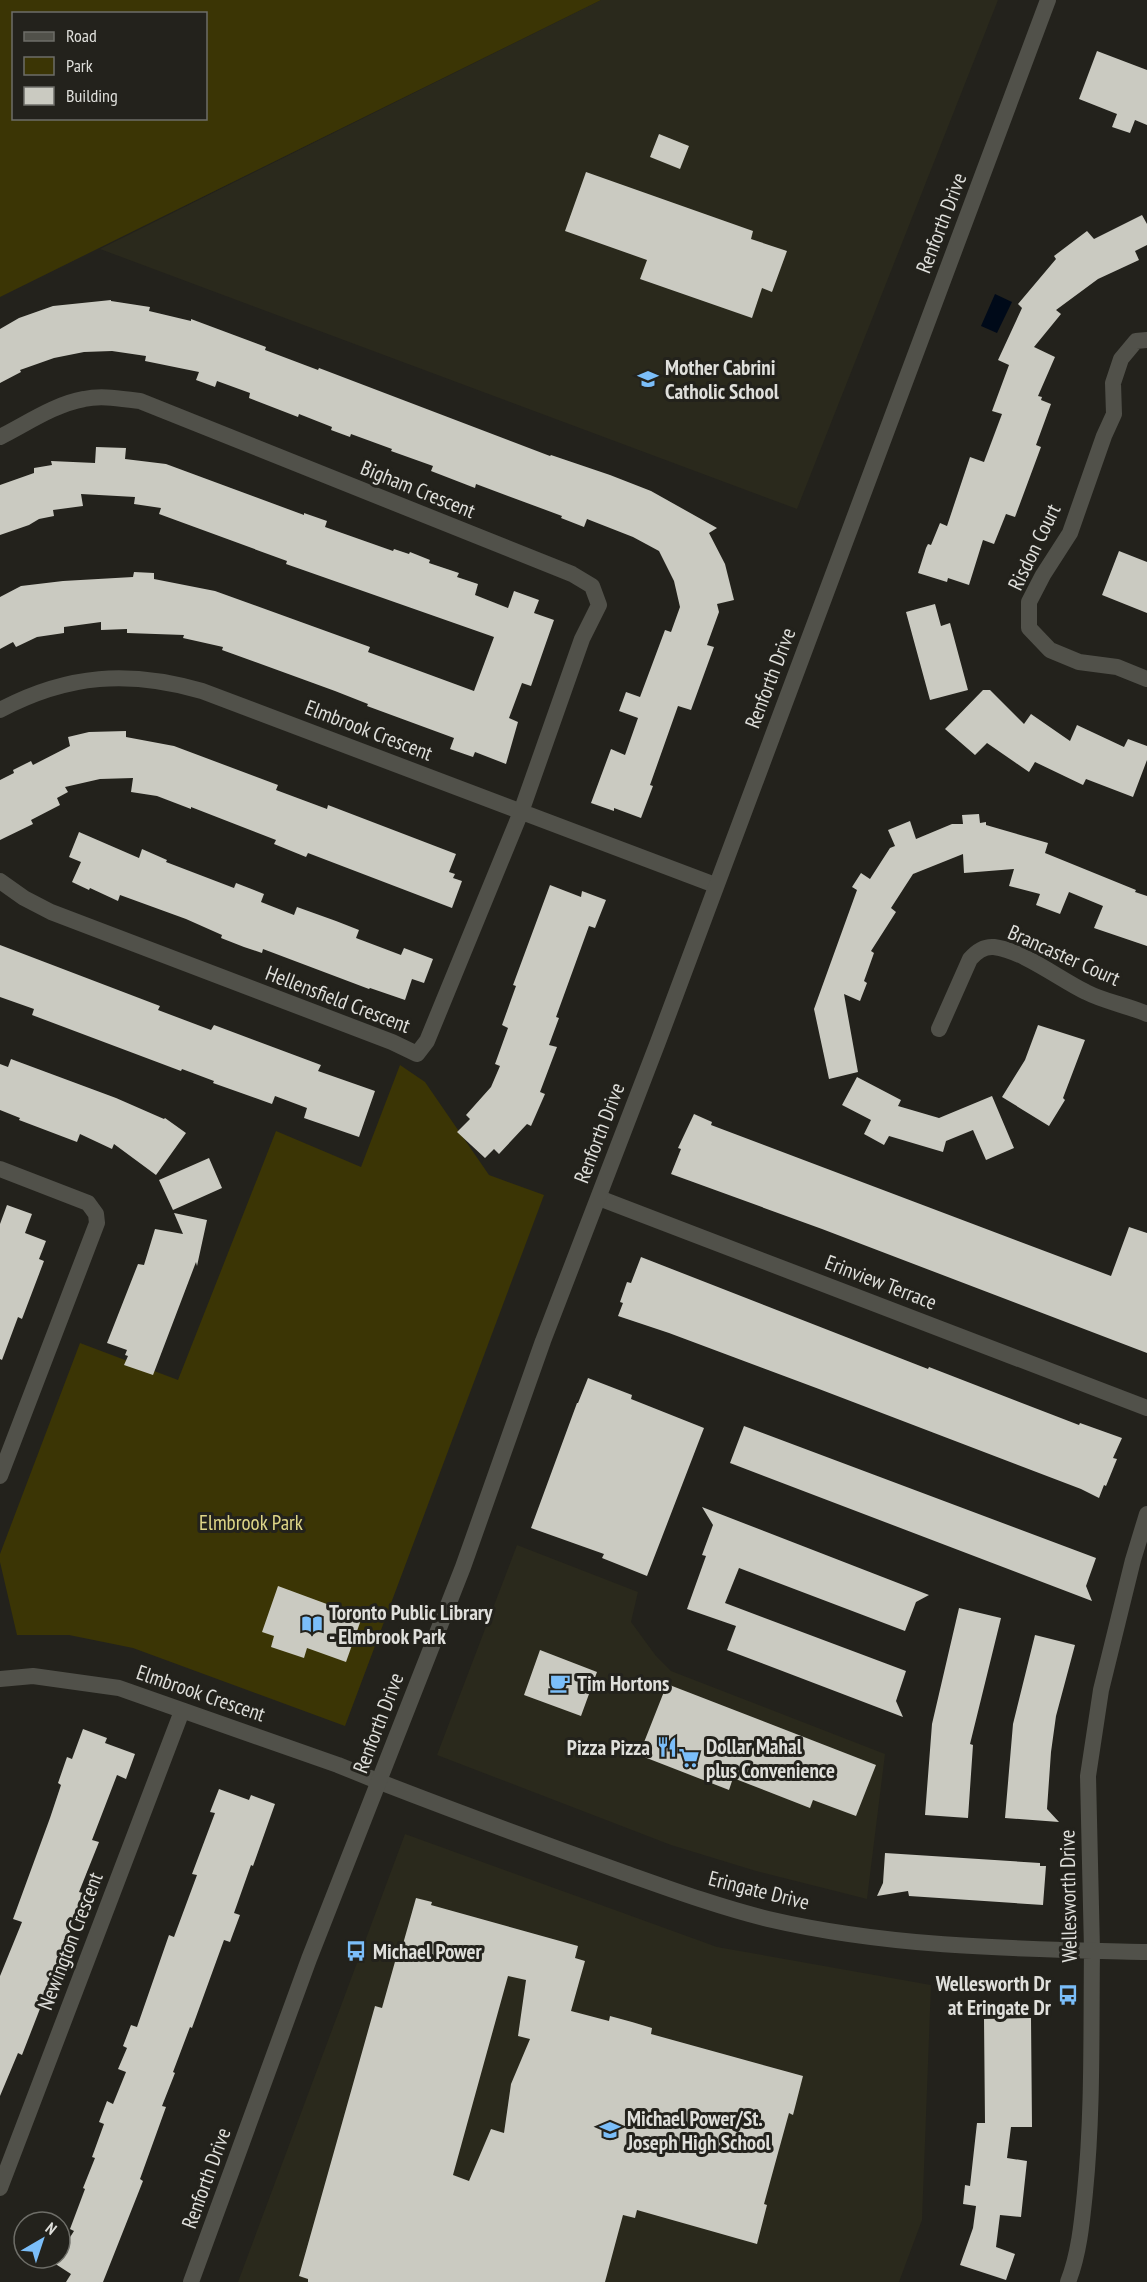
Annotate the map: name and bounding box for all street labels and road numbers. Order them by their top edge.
street label: Renforth Drive [910,169,972,277]
street label: Bigham Crescent [357,454,479,524]
street label: Risdon Court [1002,499,1067,595]
street label: Renforth Drive [739,624,801,732]
street label: Elmbrook Crescent [301,693,437,767]
street label: Brancaster Court [1004,918,1124,992]
street label: Hellensfield Crescent [262,959,414,1039]
street label: Renforth Drive [568,1079,630,1187]
street label: Erinview Terrace [821,1248,941,1316]
street label: Elmbrook Crescent [133,1658,269,1728]
street label: Renforth Drive [347,1669,409,1777]
street label: Wellesworth Drive [1053,1829,1083,1963]
street label: Eringate Drive [706,1864,812,1916]
street label: Newington Crescent [31,1868,109,2014]
street label: Renforth Drive [175,2124,237,2232]

